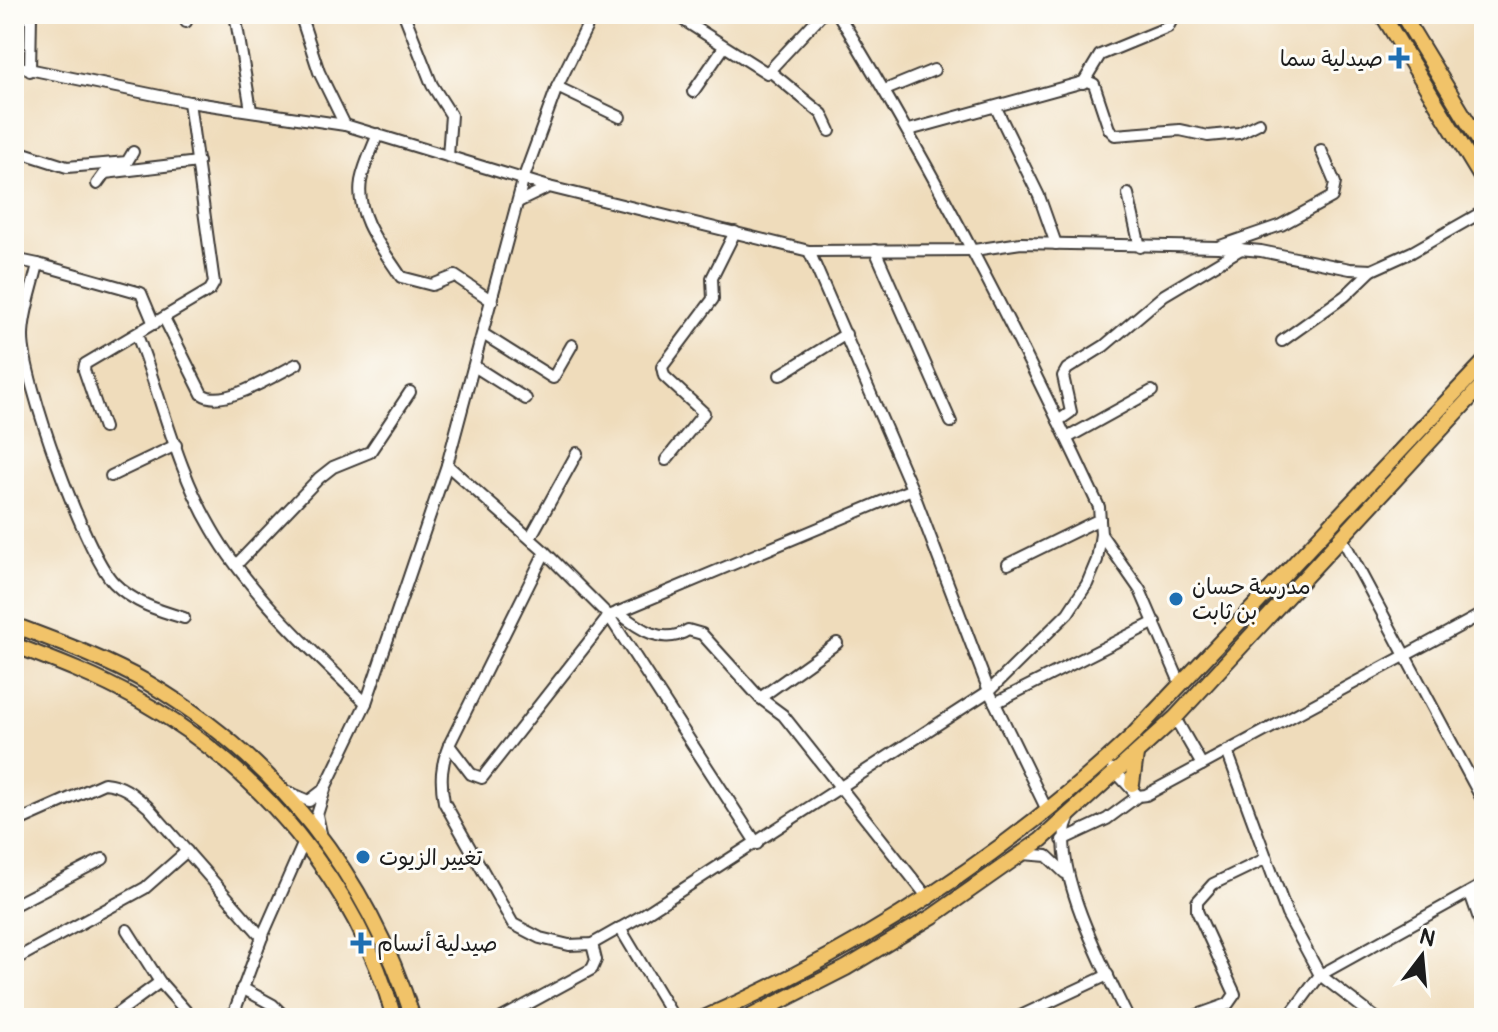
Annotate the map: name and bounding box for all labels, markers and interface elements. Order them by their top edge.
place label: صيدلية سما [1280,45,1383,73]
marker: صيدلية سما [1390,49,1408,67]
place label: مدرسة حسان بن ثابت [1192,573,1311,626]
marker: مدرسة حسان بن ثابت [1167,590,1185,608]
place label: تغيير الزيوت [379,844,483,872]
marker: تغيير الزيوت [354,848,372,866]
north arrow [1382,916,1462,996]
text: N [1416,922,1438,953]
place label: صيدلية أنسام [377,930,498,960]
marker: صيدلية أنسام [352,934,370,952]

